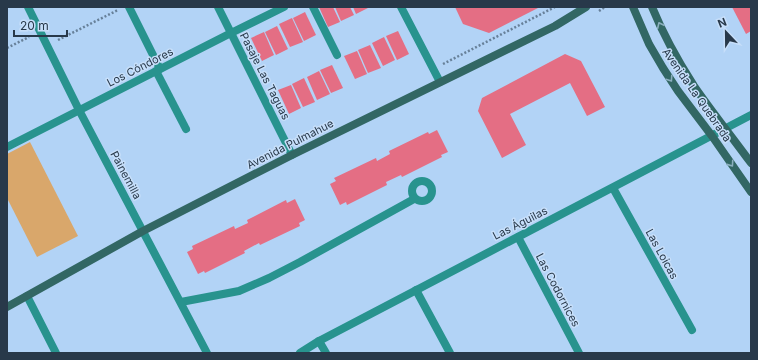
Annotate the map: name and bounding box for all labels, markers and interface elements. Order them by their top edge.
scale bar [14,12,67,38]
north arrow [706,12,746,52]
text: N [716,15,729,31]
text: 20 m [20,18,49,33]
one-way arrow [657,22,665,30]
street label: Pasaje Las Taguas [237,30,293,122]
street label: Los Cóndores [105,44,176,90]
street label: Avenida La Quebrada [659,45,735,145]
one-way arrow [665,75,673,82]
street label: Avenida Pulmahue [244,116,336,172]
street label: Painemilla [107,148,145,202]
one-way arrow [726,160,734,167]
street label: Las Águilas [490,203,550,243]
street label: Las Loicas [643,226,682,282]
street label: Las Codornices [533,251,583,329]

